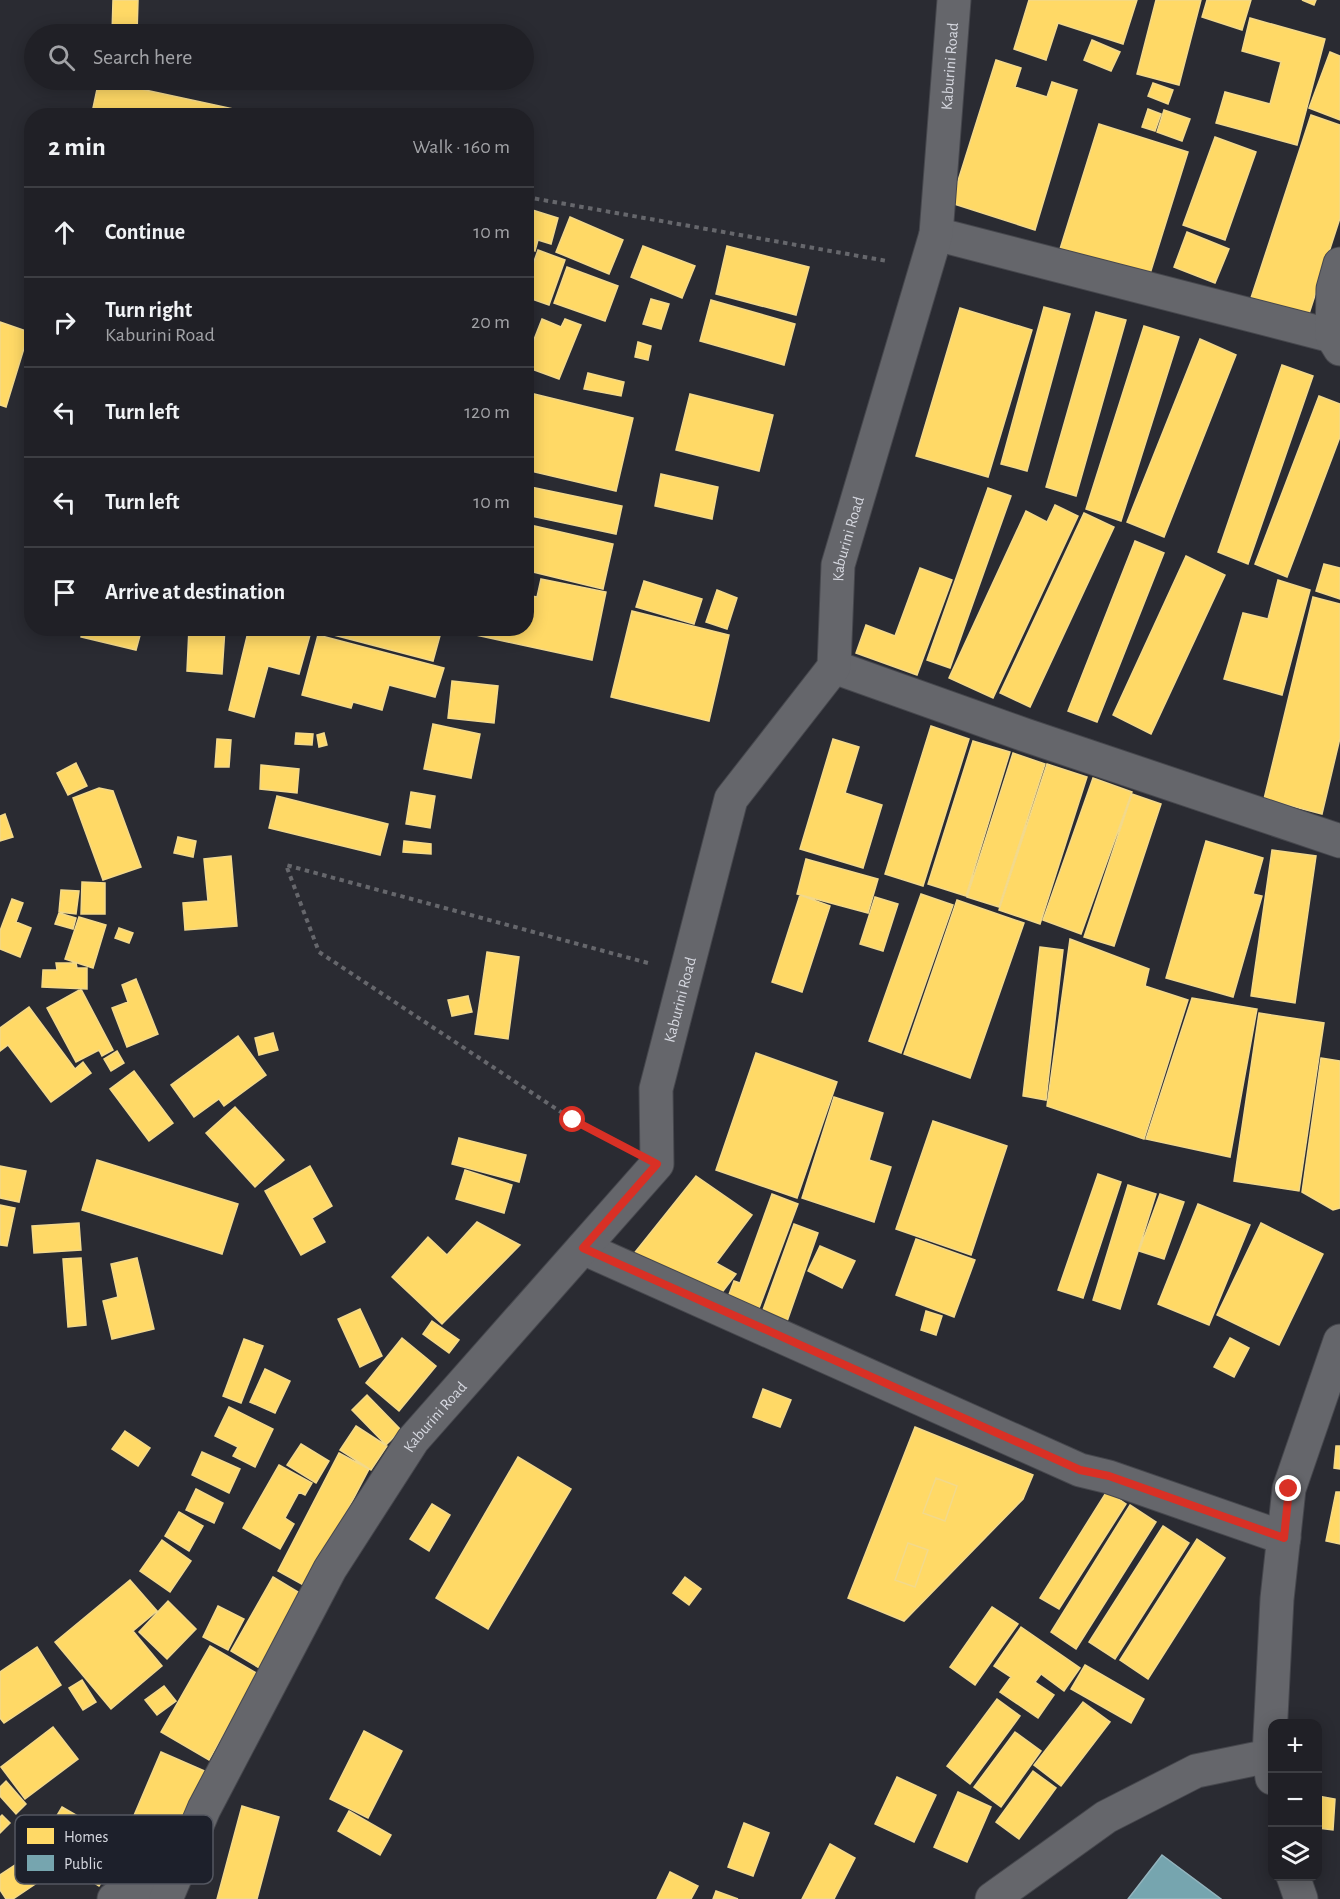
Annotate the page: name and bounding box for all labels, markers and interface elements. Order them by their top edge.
street label: Kaburini Road [939,22,961,111]
search box [24,24,534,90]
icon: search [45,41,78,74]
text: Search here [93,46,192,68]
text: 2 min [48,134,106,160]
text: Walk · 160 m [413,137,510,157]
icon: ahead [48,216,81,249]
text: Continue [105,221,185,243]
text: 10 m [473,222,510,242]
text: Turn right [105,299,192,321]
icon: right [48,306,81,339]
text: 20 m [471,312,510,332]
text: Kaburini Road [105,325,215,345]
icon: left [48,396,81,429]
text: Turn left [105,401,179,423]
text: 120 m [464,402,510,422]
icon: left [48,486,81,519]
text: Turn left [105,491,179,513]
text: 10 m [473,492,510,512]
street label: Kaburini Road [830,495,867,582]
icon: arrive [48,576,81,609]
text: Arrive at destination [105,581,285,603]
street label: Kaburini Road [661,955,699,1044]
route start [559,1106,585,1132]
street label: Kaburini Road [401,1379,470,1455]
route end [1275,1475,1301,1501]
map controls [1268,1719,1322,1881]
button: + [1268,1719,1322,1773]
button: − [1268,1773,1322,1827]
legend [15,1815,213,1884]
button: layers [1268,1827,1322,1881]
text: Homes [64,1829,108,1845]
text: Public [64,1856,102,1872]

